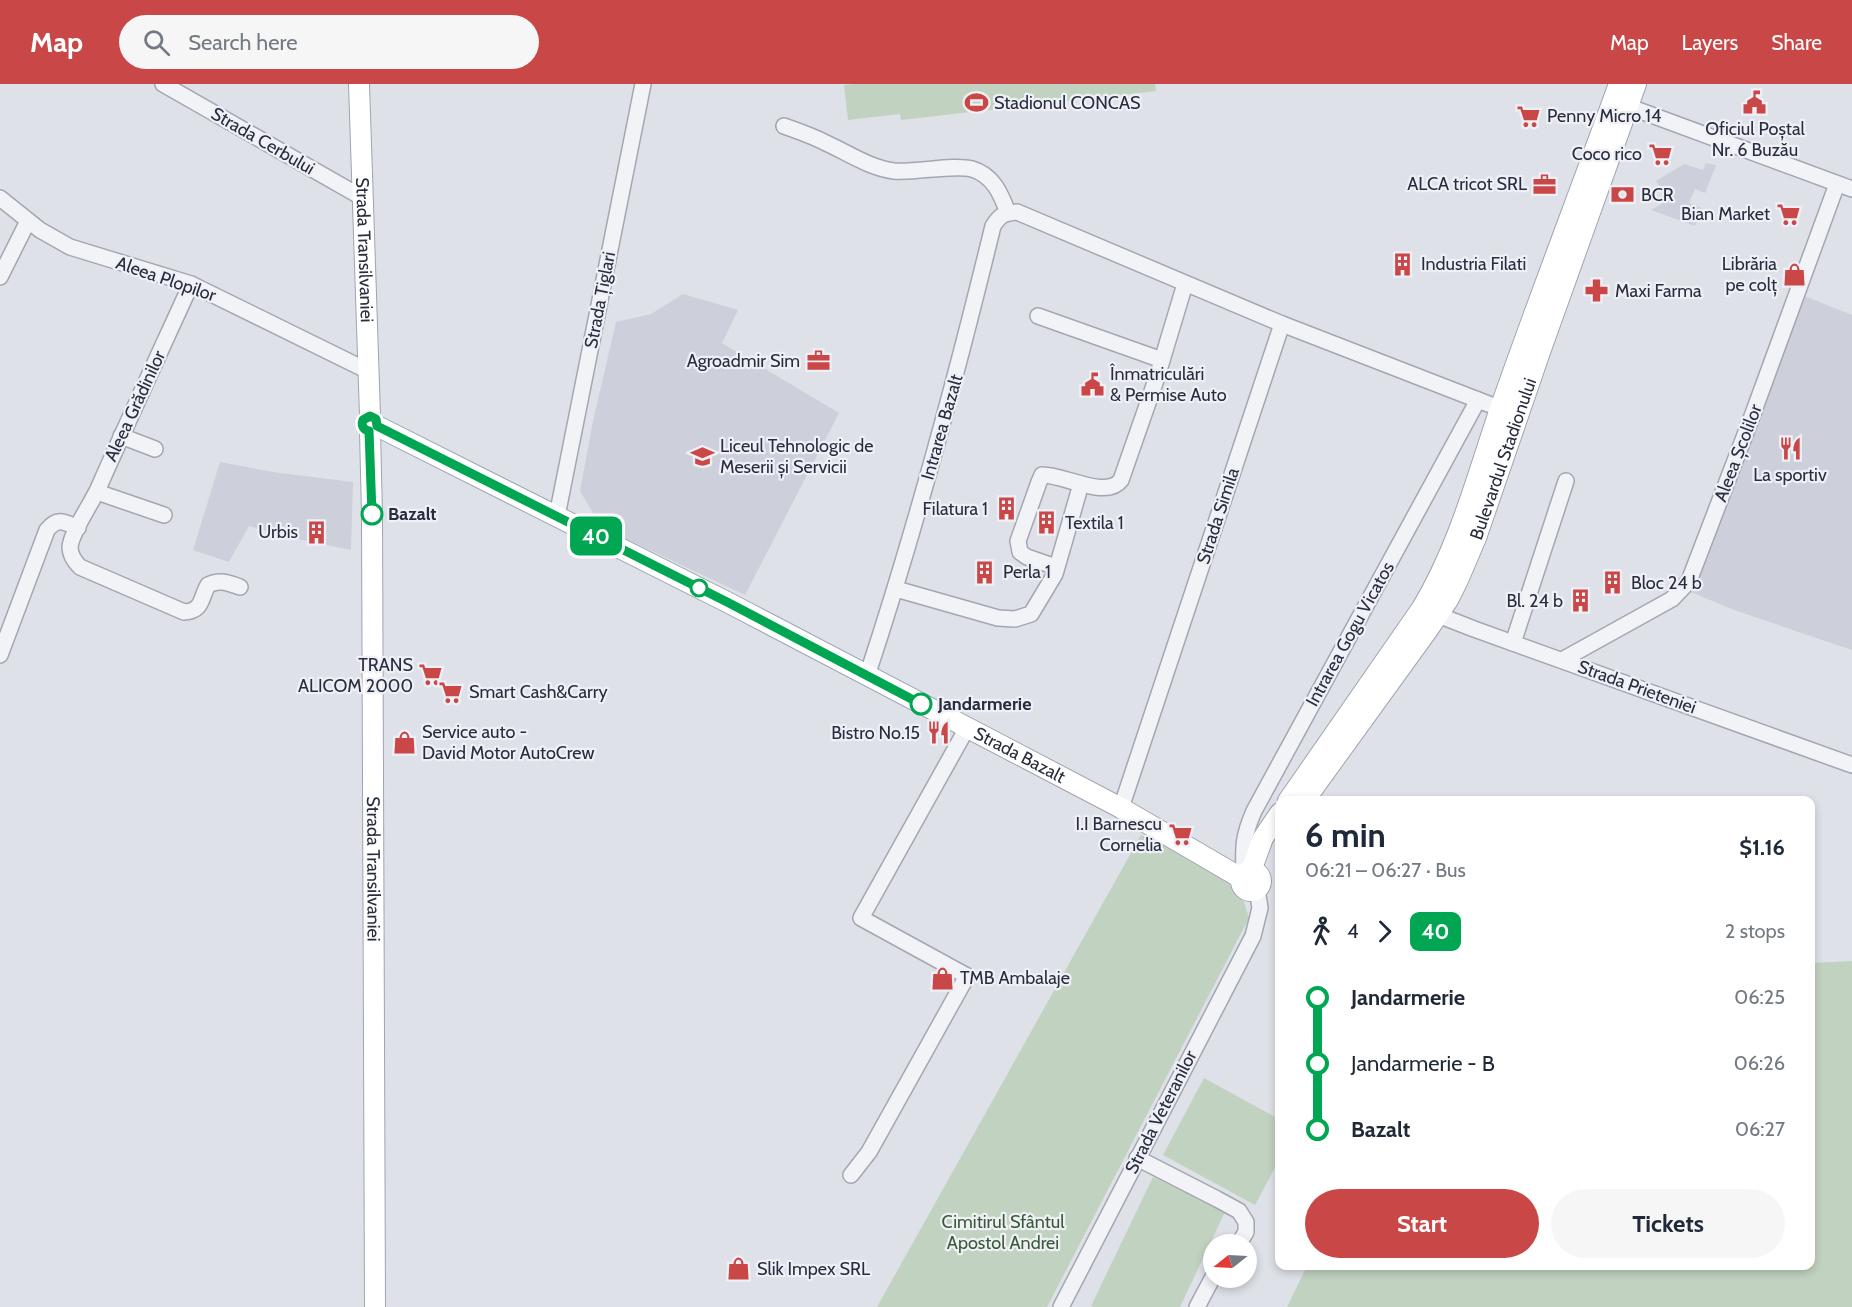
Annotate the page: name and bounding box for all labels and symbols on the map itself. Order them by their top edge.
sports icon: Stadionul CONCAS [963,90,989,116]
public building icon: Oficiul Poștal Nr. 6 Buzău [1742,90,1768,116]
place label: Stadionul CONCAS [994,92,1141,114]
street label: Strada Cerbului [207,103,319,179]
supermarket icon: Penny Micro 14 [1516,103,1542,129]
place label: Penny Micro 14 [1547,105,1661,127]
place label: Oficiul Poștal Nr. 6 Buzău [1705,118,1806,161]
supermarket icon: Coco rico [1647,141,1673,167]
place label: Coco rico [1572,143,1642,165]
office icon: ALCA tricot SRL [1532,171,1558,197]
place label: ALCA tricot SRL [1407,173,1527,195]
street label: Strada Transilvaniei [351,177,378,323]
bank icon: BCR [1610,182,1636,208]
place label: BCR [1641,184,1674,206]
supermarket icon: Bian Market [1775,201,1801,227]
place label: Bian Market [1681,203,1770,225]
street label: Strada Țiglari [580,250,621,350]
building icon: Industria Filati [1390,251,1416,277]
street label: Aleea Plopilor [113,252,219,306]
place label: Industria Filati [1421,253,1526,275]
place label: Librăria pe colț [1722,253,1777,297]
shop icon: Librăria pe colț [1782,261,1808,287]
pharmacy icon: Maxi Farma [1584,278,1610,304]
place label: Maxi Farma [1615,280,1702,302]
street label: Aleea Grădinilor [100,347,170,465]
office icon: Agroadmir Sim [805,348,831,374]
place label: Agroadmir Sim [687,350,800,372]
place label: Înmatriculări & Permise Auto [1110,363,1227,406]
public building icon: Înmatriculări & Permise Auto [1079,371,1105,397]
street label: Intrarea Bazalt [916,372,968,482]
street label: Bulevardul Stadionului [1465,375,1541,543]
street label: Aleea Școlilor [1709,401,1767,505]
place label: Liceul Tehnologic de Meserii și Servicii [720,435,874,479]
restaurant icon: La sportiv [1777,436,1803,462]
school or university icon: Liceul Tehnologic de Meserii și Servicii [689,443,715,469]
place label: La sportiv [1753,464,1827,486]
street label: Strada Simila [1192,465,1244,567]
building icon: Filatura 1 [993,496,1019,522]
place label: Filatura 1 [923,498,988,520]
marker: Bazalt [361,503,383,525]
place label: Bazalt [388,503,437,525]
building icon: Textila 1 [1034,510,1060,536]
place label: Textila 1 [1065,512,1124,534]
line badge: 40 [569,516,623,556]
building icon: Urbis [303,519,329,545]
place label: Urbis [258,521,298,543]
street label: Intrarea Gogu Vicatos [1301,558,1399,710]
building icon: Perla 1 [972,559,998,585]
place label: Perla 1 [1003,561,1051,583]
building icon: Bloc 24 b [1600,570,1626,596]
place label: Bloc 24 b [1631,572,1702,594]
unlabelled marker [690,579,708,597]
building icon: Bl. 24 b [1568,588,1594,614]
place label: Bl. 24 b [1506,590,1563,612]
place label: TRANS ALICOM 2000 [298,654,413,697]
street label: Strada Prieteniei [1575,655,1699,719]
supermarket icon: TRANS ALICOM 2000 [418,662,444,688]
supermarket icon: Smart Cash&Carry [438,679,464,705]
place label: Smart Cash&Carry [469,681,608,703]
marker: Jandarmerie [910,693,932,715]
place label: Jandarmerie [937,693,1031,715]
restaurant icon: Bistro No.15 [925,720,951,746]
place label: Service auto - David Motor AutoCrew [422,721,594,764]
place label: Bistro No.15 [831,722,920,744]
street label: Strada Bazalt [970,722,1069,788]
shop icon: Service auto - David Motor AutoCrew [391,729,417,755]
street label: Strada Transilvaniei [362,796,385,942]
place label: I.I Barnescu Cornelia [1076,813,1162,856]
supermarket icon: I.I Barnescu Cornelia [1167,821,1193,847]
shop icon: TMB Ambalaje [929,965,955,991]
place label: TMB Ambalaje [960,967,1070,989]
street label: Strada Veteranilor [1120,1046,1202,1177]
park label: Cimitirul Sfântul Apostol Andrei [942,1211,1065,1254]
north arrow [1203,1234,1257,1288]
shop icon: Slik Impex SRL [726,1256,752,1282]
place label: Slik Impex SRL [757,1258,870,1280]

